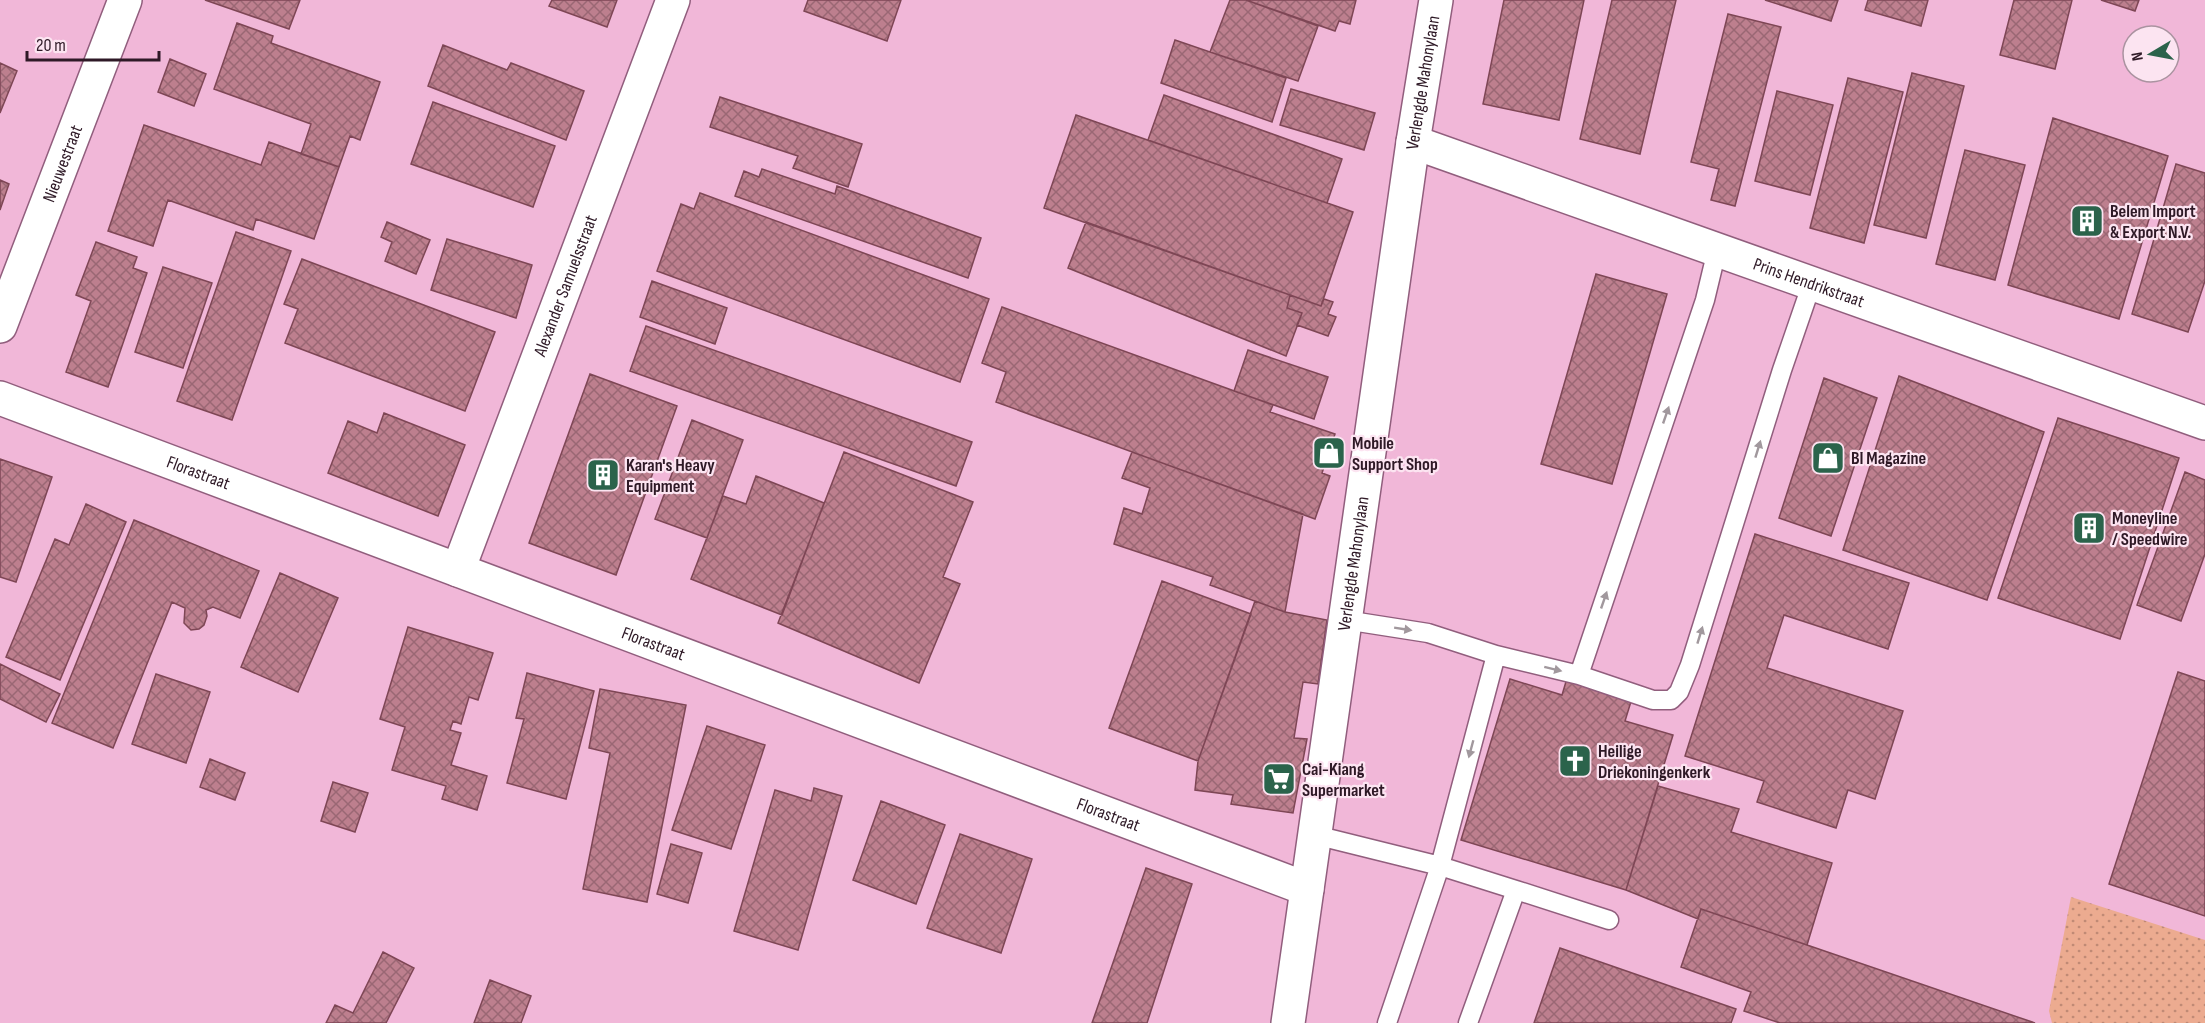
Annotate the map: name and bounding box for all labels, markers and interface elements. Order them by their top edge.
street label: Verlengde Mahonylaan [1402,14,1444,151]
scale bar [27,24,159,62]
north arrow [2121,24,2181,84]
text: 20 m [36,35,66,56]
text: N [2128,50,2148,62]
street label: Nieuwestraat [38,122,87,205]
place label: Belem Import & Export N.V. [2110,201,2196,243]
building icon: Belem Import & Export N.V. [2069,203,2105,239]
street label: Alexander Samuelsstraat [529,212,602,360]
street label: Prins Hendrikstraat [1751,253,1868,312]
one-way arrow [1662,406,1672,424]
place label: Mobile Support Shop [1352,433,1438,475]
shop icon: Mobile Support Shop [1311,435,1347,471]
one-way arrow [1753,440,1763,458]
shop icon: BI Magazine [1810,440,1846,476]
place label: BI Magazine [1851,448,1926,469]
street label: Florastraat [164,451,233,494]
place label: Karan's Heavy Equipment [626,455,715,497]
building icon: Karan's Heavy Equipment [585,457,621,493]
street label: Verlengde Mahonylaan [1333,495,1373,632]
place label: Moneyline / Speedwire [2112,508,2188,550]
building icon: Moneyline / Speedwire [2071,510,2107,546]
one-way arrow [1600,591,1610,609]
street label: Florastraat [619,622,688,665]
one-way arrow [1393,625,1412,634]
one-way arrow [1695,626,1705,644]
one-way arrow [1544,664,1562,674]
one-way arrow [1466,740,1475,758]
place label: Heilige Driekoningenkerk [1598,741,1711,783]
church icon: Heilige Driekoningenkerk [1557,743,1593,779]
place label: Cai-Kiang Supermarket [1302,759,1385,801]
supermarket icon: Cai-Kiang Supermarket [1261,761,1297,797]
street label: Florastraat [1074,793,1143,836]

